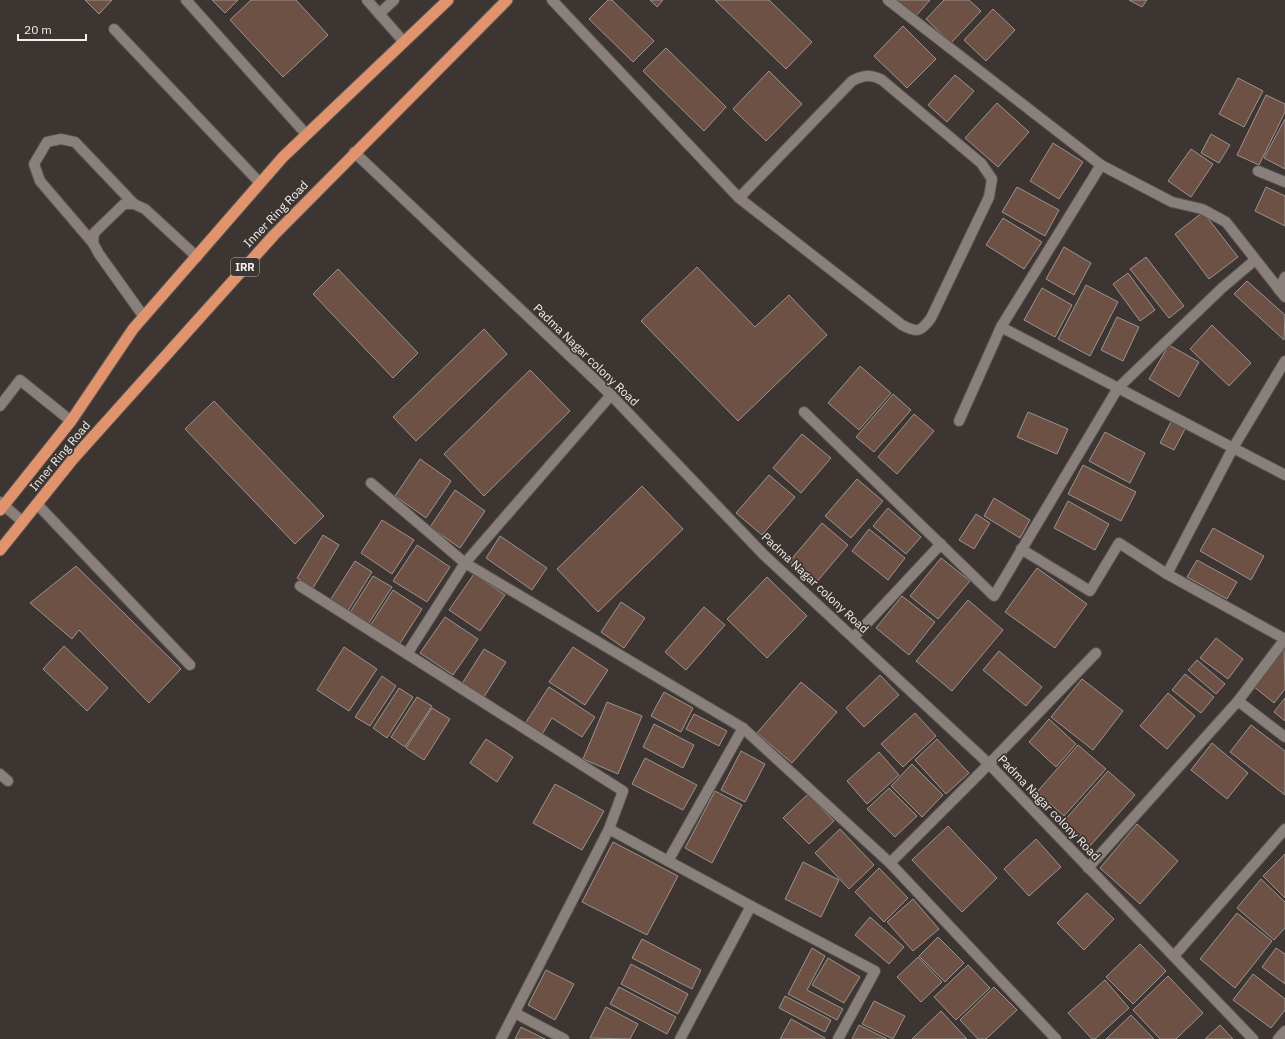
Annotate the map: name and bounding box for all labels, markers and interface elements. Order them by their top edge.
scale bar [18,16,86,42]
text: 20 m [24,22,52,37]
street label: Inner Ring Road [240,177,311,250]
road number: IRR [231,258,259,276]
street label: Padma Nagar colony Road [530,300,642,409]
street label: Inner Ring Road [26,418,93,494]
street label: Padma Nagar colony Road [759,529,872,636]
street label: Padma Nagar colony Road [995,752,1104,864]

